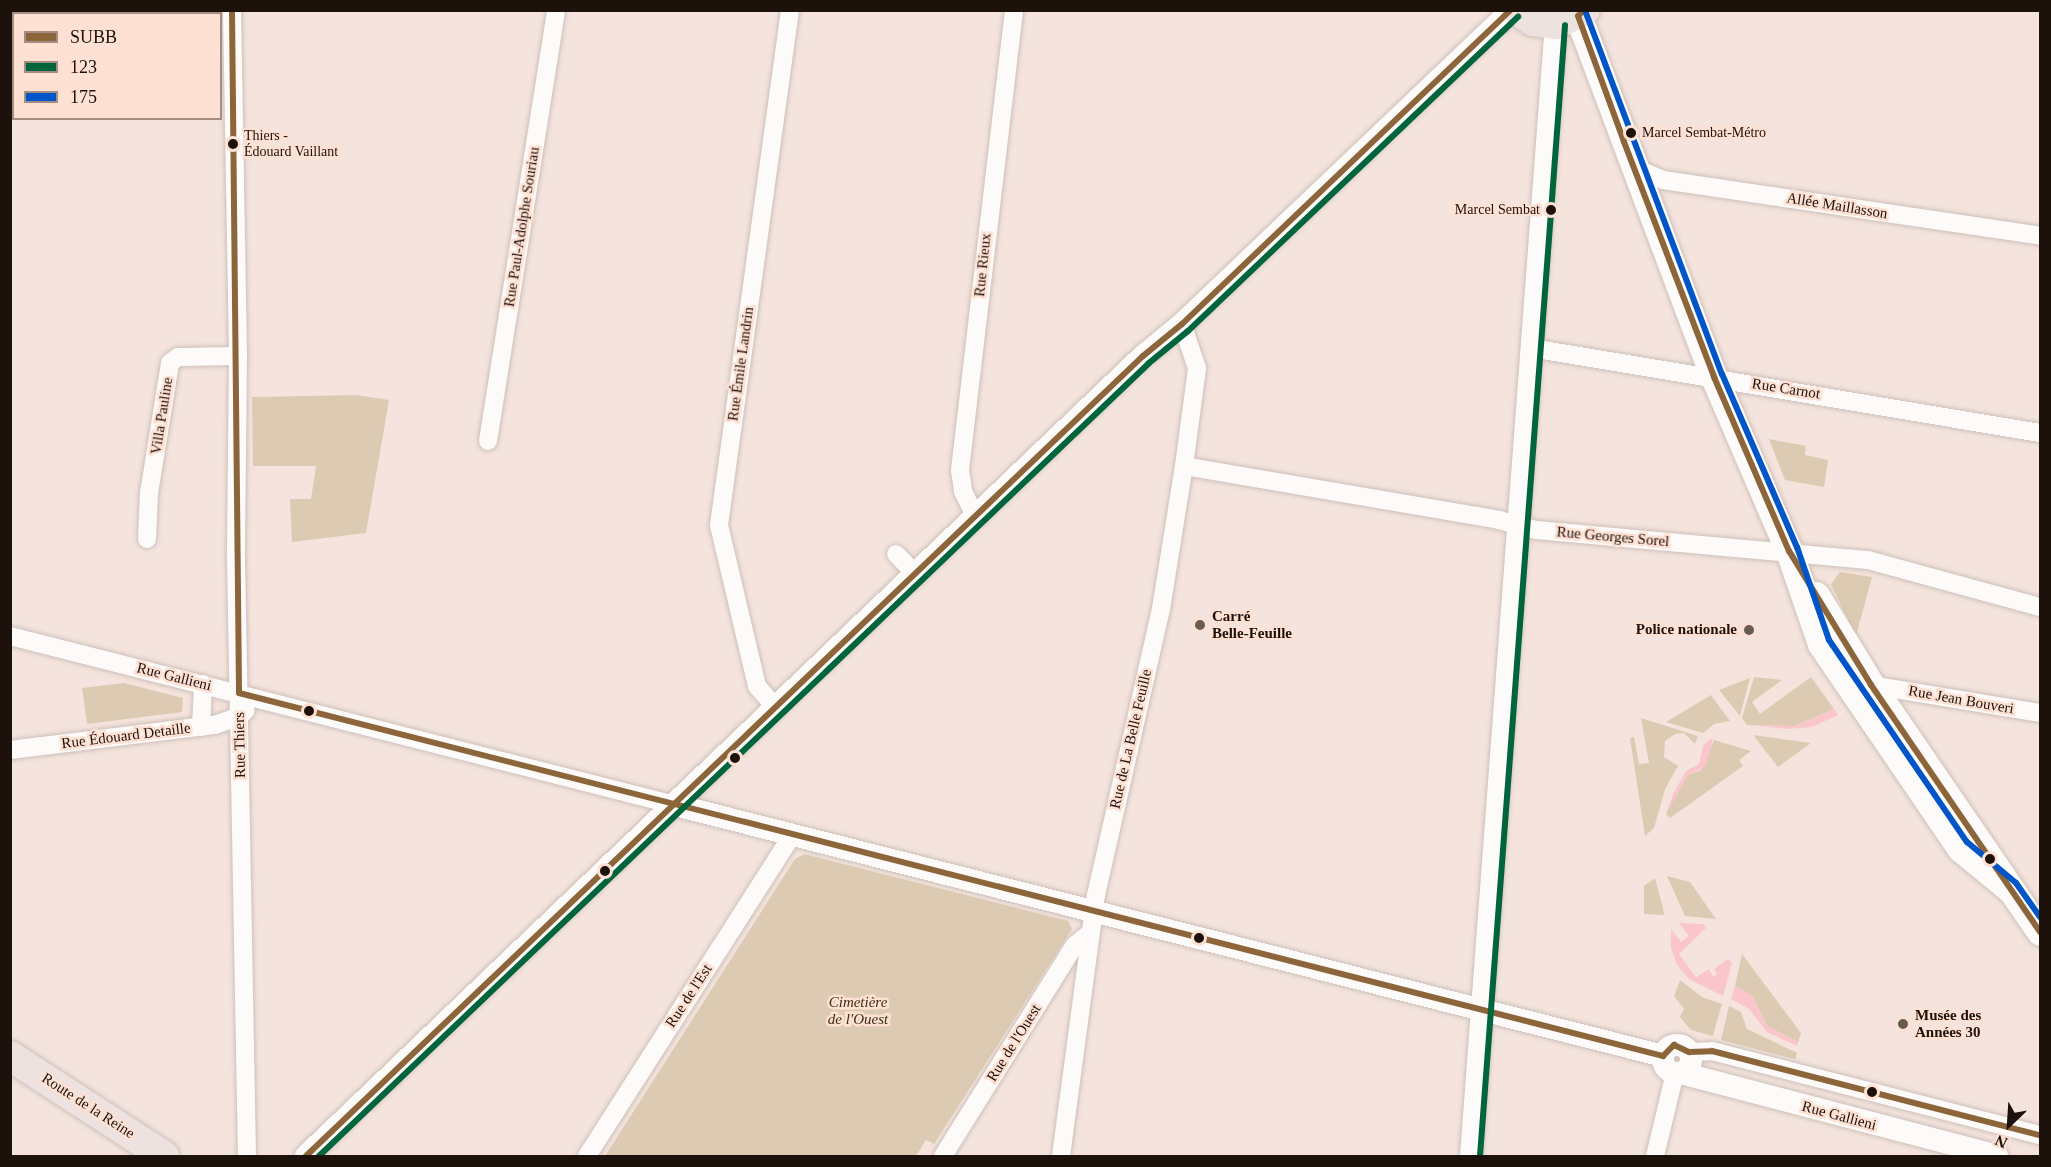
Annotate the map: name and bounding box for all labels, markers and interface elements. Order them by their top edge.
legend [12,12,222,120]
text: SUBB [70,27,117,47]
text: 123 [70,57,97,77]
text: 175 [70,87,97,107]
place label: Marcel Sembat-Métro [1642,125,1766,141]
marker: Marcel Sembat-Métro [1625,127,1637,139]
place label: Thiers - Édouard Vaillant [244,128,338,160]
marker: Thiers - Édouard Vaillant [227,138,239,150]
street label: Rue Paul-Adolphe Souriau [500,146,544,308]
street label: Allée Maillasson [1785,189,1889,223]
place label: Marcel Sembat [1455,202,1540,218]
marker: Marcel Sembat [1545,204,1557,216]
street label: Rue Rieux [971,232,995,298]
street label: Rue Émile Landrin [724,306,758,422]
street label: Rue Carnot [1751,375,1821,403]
street label: Villa Pauline [147,376,177,456]
street label: Rue Georges Sorel [1556,523,1670,551]
place label: Carré Belle-Feuille [1212,607,1292,642]
marker: Carré Belle-Feuille [1193,618,1207,632]
place label: Police nationale [1636,621,1737,639]
marker: Police nationale [1742,623,1756,637]
street label: Rue Gallieni [135,659,213,695]
street label: Rue de La Belle Feuille [1106,668,1156,810]
street label: Rue Jean Bouveri [1907,682,2015,718]
unlabelled marker [303,705,315,717]
street label: Rue Thiers [230,712,250,778]
street label: Rue Édouard Detaille [60,719,192,753]
unlabelled marker [729,752,741,764]
unlabelled marker [1984,853,1996,865]
unlabelled marker [599,865,611,877]
unlabelled marker [1193,932,1205,944]
street label: Rue de l'Est [662,961,716,1031]
park label: Cimetière de l'Ouest [828,993,888,1028]
street label: Rue de l'Ouest [983,1001,1045,1085]
place label: Musée des Années 30 [1915,1006,1981,1041]
marker: Musée des Années 30 [1896,1017,1910,1031]
street label: Route de la Reine [38,1069,138,1143]
unlabelled marker [1866,1086,1878,1098]
north arrow [1979,1095,2039,1155]
street label: Rue Gallieni [1800,1097,1878,1135]
text: N [1992,1132,2010,1152]

